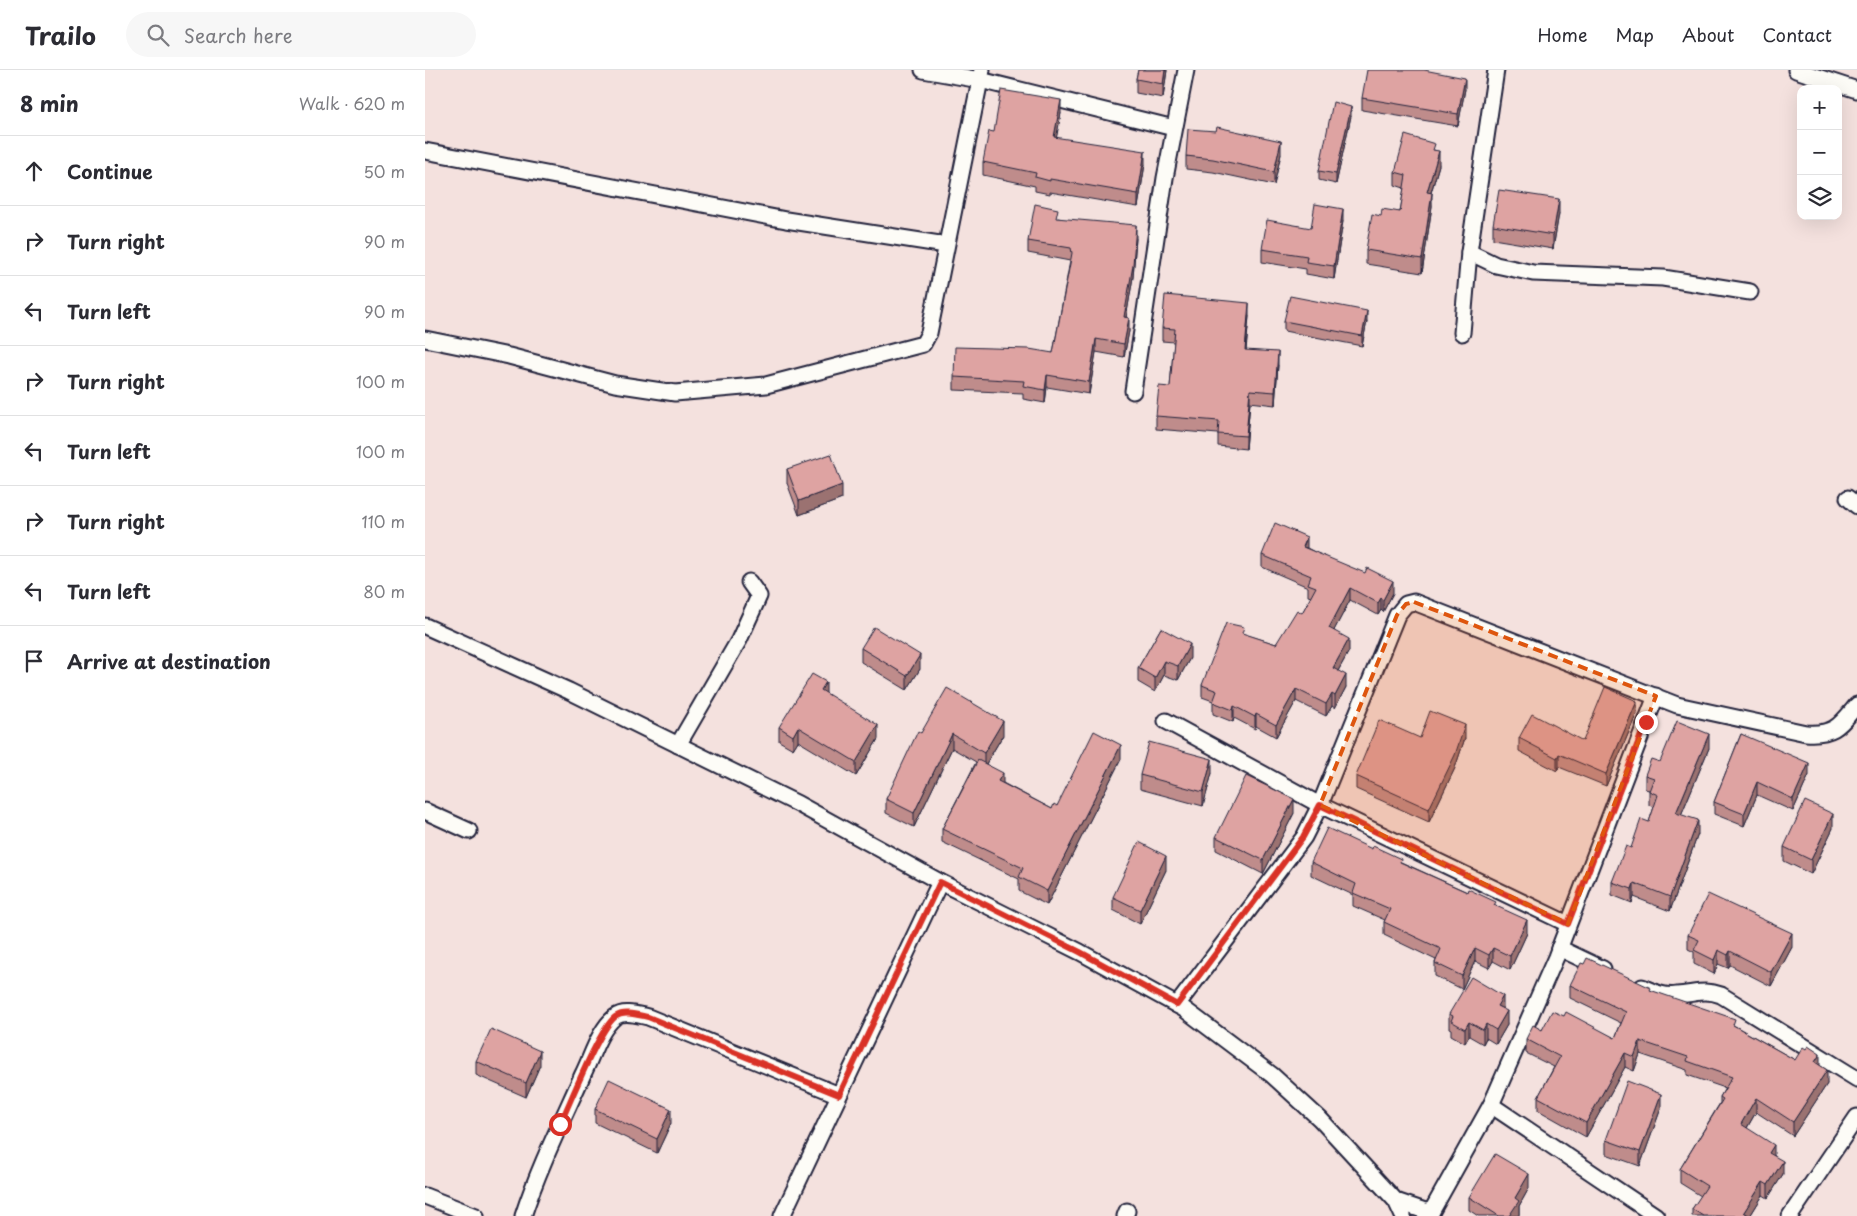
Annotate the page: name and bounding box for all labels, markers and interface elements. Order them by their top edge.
search box [126,12,476,57]
text: Trailo [25,17,96,53]
icon: search [144,21,172,49]
text: Search here [184,21,292,49]
text: Home [1537,21,1587,48]
text: Map [1615,21,1654,48]
text: About [1682,21,1734,48]
text: Contact [1762,21,1832,48]
map controls [1797,85,1842,220]
button: + [1797,85,1842,130]
text: 8 min [20,87,79,119]
text: Walk · 620 m [299,91,405,115]
button: − [1797,130,1842,175]
icon: ahead [20,157,48,185]
text: Continue [67,157,153,185]
text: 50 m [364,159,405,183]
button: layers [1797,175,1842,220]
icon: right [20,227,48,255]
text: Turn right [67,227,165,255]
text: 90 m [364,229,405,253]
icon: left [20,297,48,325]
text: Turn left [67,297,151,325]
text: 90 m [364,299,405,323]
icon: right [20,367,48,395]
text: Turn right [67,367,165,395]
text: 100 m [356,369,405,393]
icon: left [20,437,48,465]
text: Turn left [67,437,151,465]
text: 100 m [356,439,405,463]
icon: right [20,507,48,535]
text: Turn right [67,507,165,535]
text: 110 m [362,509,405,533]
icon: left [20,577,48,605]
text: Turn left [67,577,151,605]
text: 80 m [363,579,405,603]
icon: arrive [20,647,48,675]
text: Arrive at destination [67,647,271,675]
route end [1635,711,1658,734]
route start [549,1113,572,1136]

